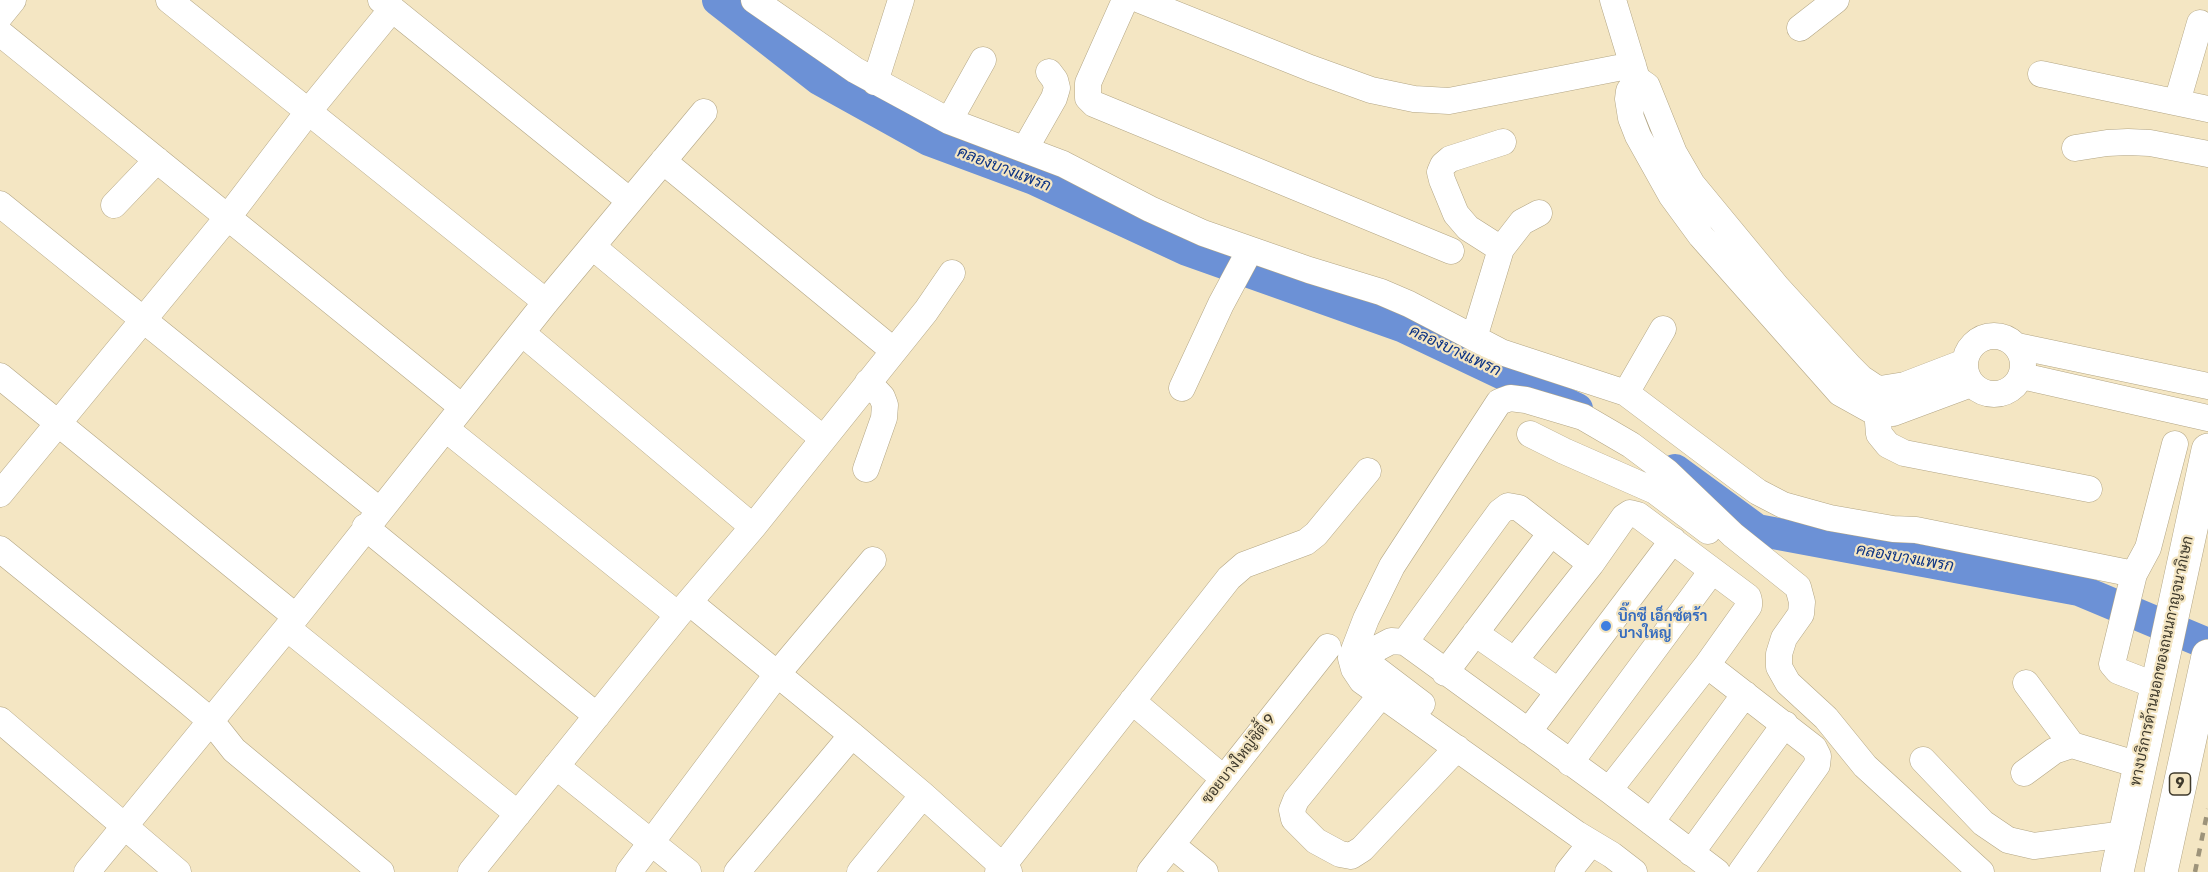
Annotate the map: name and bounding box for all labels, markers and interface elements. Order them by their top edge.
water label: คลองบางแพรก [955,142,1053,196]
water label: คลองบางแพรก [1406,321,1504,381]
street label: ทางบริการด้านนอกของถนนกาญจนาภิเษก [2127,534,2197,788]
water label: คลองบางแพรก [1855,540,1955,576]
place label: บิ๊กซี เอ็กซ์ตร้า บางใหญ่ [1618,608,1707,643]
marker: บิ๊กซี เอ็กซ์ตร้า บางใหญ่ [1599,619,1613,633]
street label: ซอยบางใหญ่ซิตี้ 9 [1198,711,1280,807]
road number: 9 [2170,773,2190,795]

